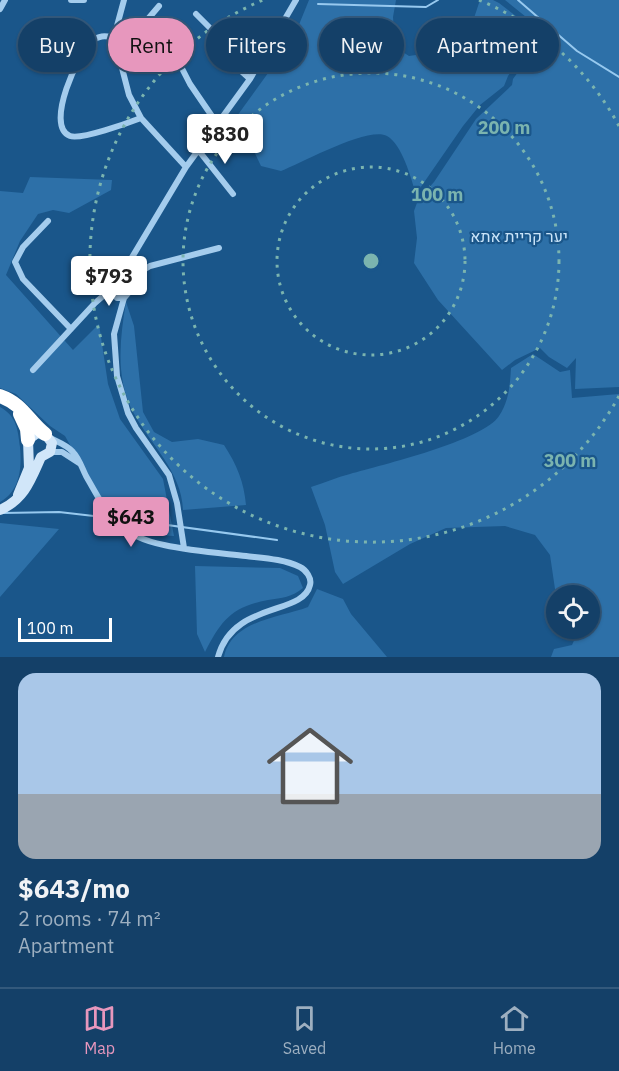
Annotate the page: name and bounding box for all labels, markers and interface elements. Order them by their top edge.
chip: Buy [18,18,96,72]
chip: Rent [108,18,194,72]
chip: Filters [206,18,307,72]
chip: New [319,18,404,72]
chip: Apartment [416,18,559,72]
pin: $830 [189,114,261,165]
text: 200 m [478,116,530,139]
text: $830 [201,120,249,147]
text: 100 m [411,183,463,206]
park label: יער קריית אתא [470,226,568,246]
centre of rings [361,251,381,271]
pin: $793 [73,256,145,307]
text: $793 [85,262,133,289]
text: 300 m [544,449,596,472]
pin: $643 [95,497,167,548]
text: $643 [107,503,155,530]
map controls [546,585,600,639]
button: locate [546,585,600,639]
scale bar [18,615,112,642]
text: 100 m [27,618,74,638]
icon: home [256,712,364,820]
text: $643/mo [18,871,130,905]
text: 2 rooms · 74 m² [18,905,161,932]
text: Apartment [18,932,114,959]
tab: Map [83,1002,116,1058]
tab: Saved [283,1002,326,1058]
tab: Home [493,1002,536,1058]

